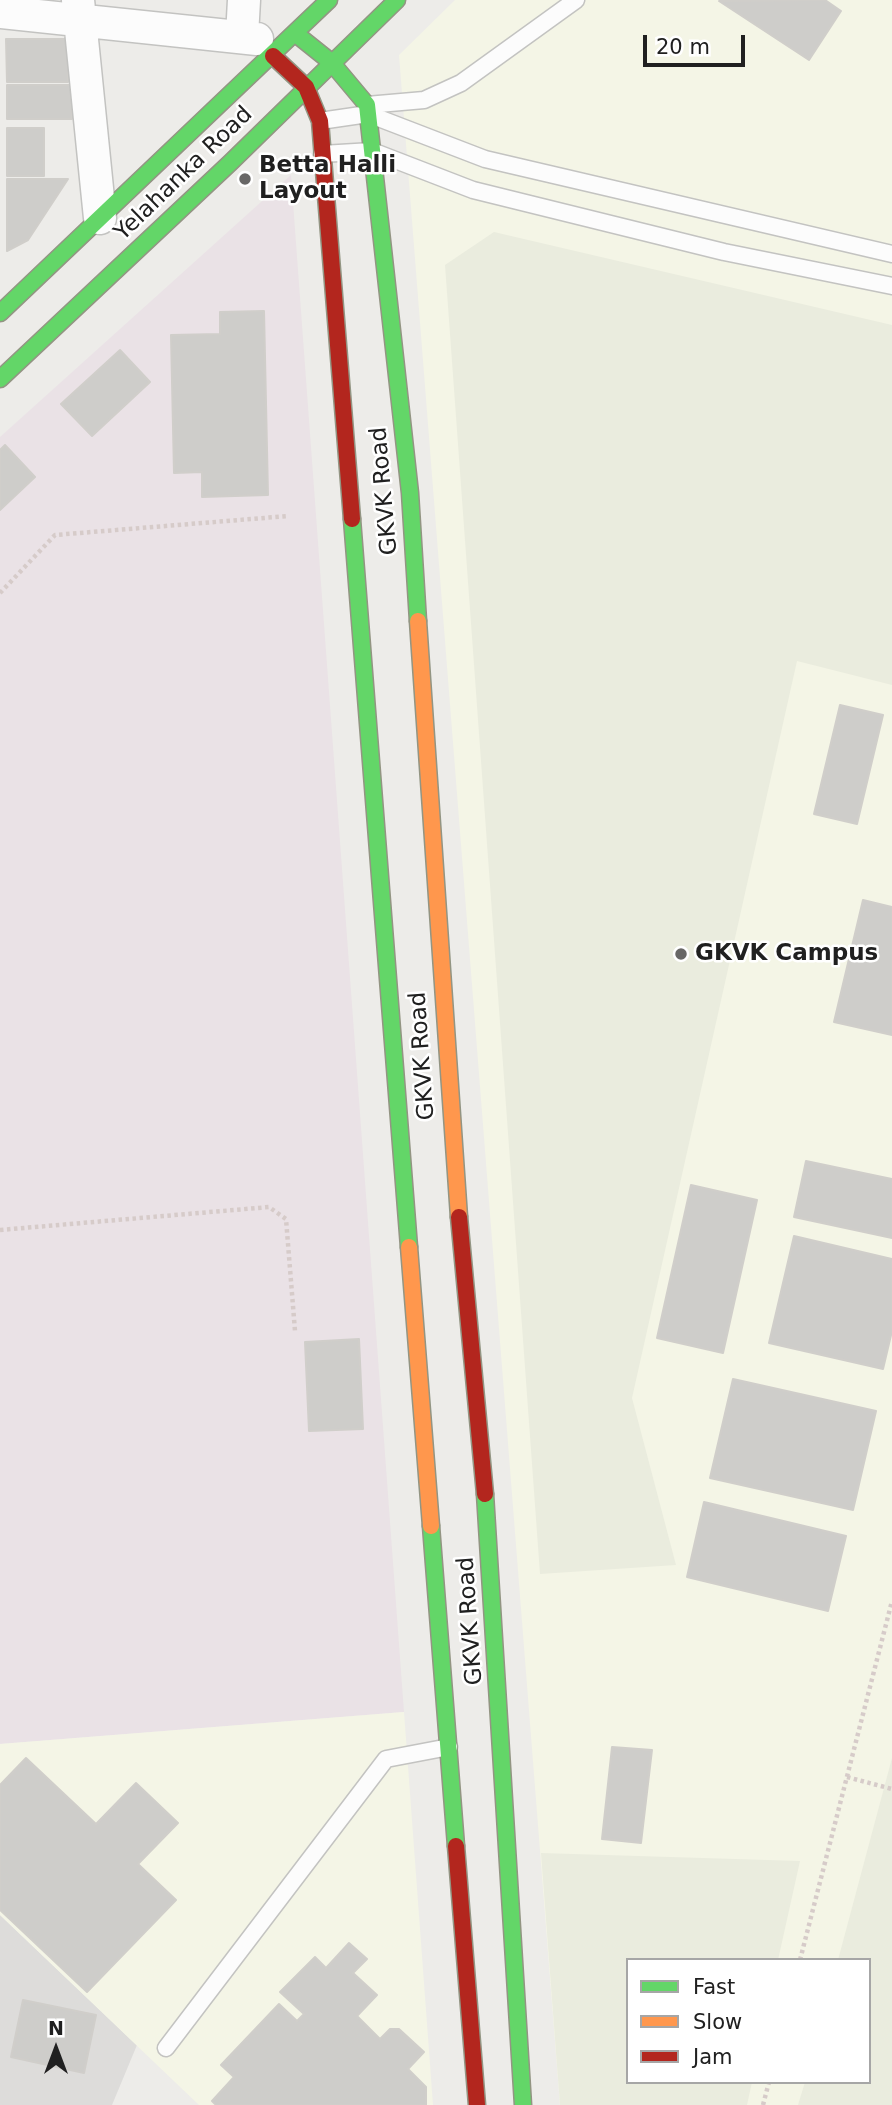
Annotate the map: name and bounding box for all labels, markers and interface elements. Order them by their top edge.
scale bar [647,21,748,65]
text: 20 m [656,35,710,59]
street label: Yelahanka Road [109,101,259,247]
place label: Betta Halli Layout [259,152,396,206]
marker: Betta Halli Layout [237,171,253,187]
street label: GKVK Road [366,426,404,556]
place label: GKVK Campus [695,940,878,968]
marker: GKVK Campus [673,946,689,962]
street label: GKVK Road [405,991,441,1121]
street label: GKVK Road [453,1556,489,1686]
legend [626,1958,871,2084]
text: Fast [693,1975,735,1999]
text: Slow [693,2010,742,2034]
north arrow [21,2014,91,2084]
text: N [48,2017,64,2039]
text: Jam [693,2045,733,2069]

